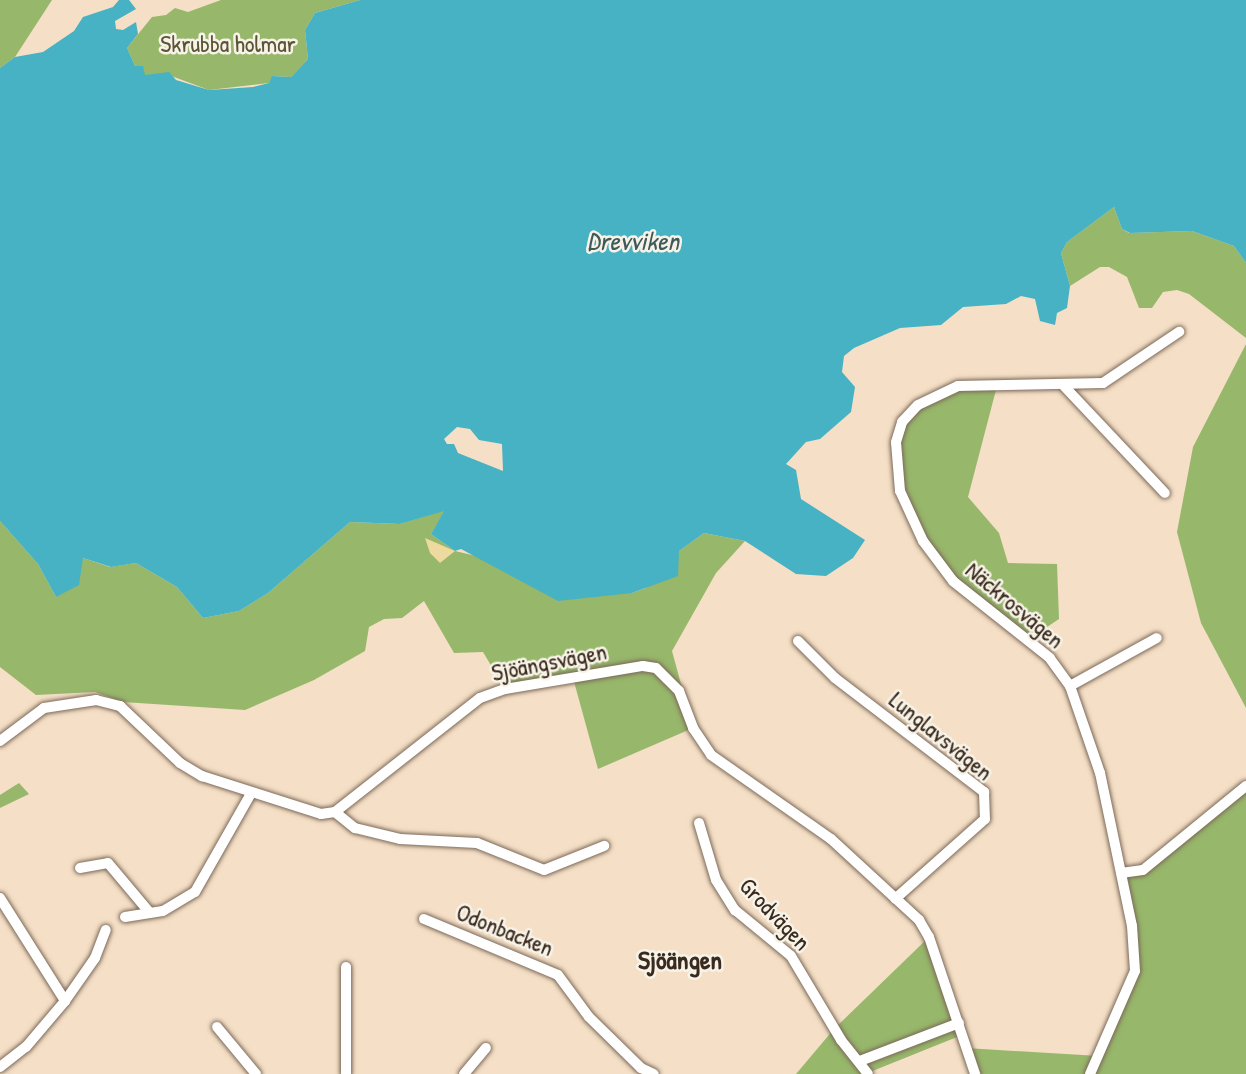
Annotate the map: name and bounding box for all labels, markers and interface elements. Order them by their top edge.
park label: Skrubba holmar [160,30,296,58]
water label: Drevviken [587,225,679,257]
street label: Näckrosvägen [960,556,1070,654]
street label: Sjöängsvägen [489,637,609,687]
street label: Lunglavsvägen [883,686,999,786]
street label: Grodvägen [733,872,817,956]
street label: Odonbacken [452,898,558,962]
district label: Sjöängen [638,944,722,976]

